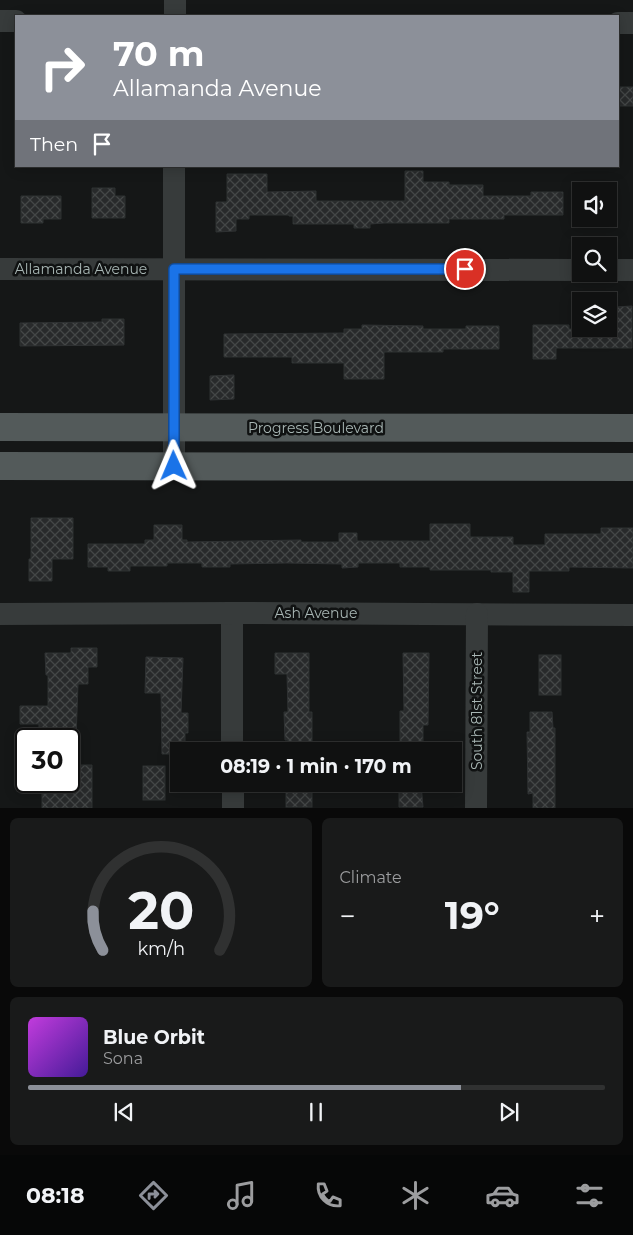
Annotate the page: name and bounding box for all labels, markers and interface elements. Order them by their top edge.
text: 70 m [113,32,204,75]
icon: right [30,35,95,100]
text: Allamanda Avenue [113,75,321,102]
icon: arrive [88,130,116,158]
text: Then [30,133,78,156]
map controls [572,182,617,337]
button: sound [572,182,617,227]
button: search [572,237,617,282]
pin [444,248,486,290]
icon: arrive [451,255,479,283]
street label: Allamanda Avenue [15,260,147,278]
button: layers [572,292,617,337]
street label: Progress Boulevard [248,419,384,437]
position arrow [147,439,199,491]
street label: Ash Avenue [275,604,357,622]
street label: South 81st Street [468,652,486,770]
speed limit sign: 30 [15,728,80,793]
text: 08:19 · 1 min · 170 m [220,755,412,778]
text: Climate [340,868,402,887]
text: 20 [128,879,194,942]
text: 19° [445,892,500,939]
text: − [340,899,356,933]
text: + [589,899,605,933]
text: km/h [137,938,185,959]
text: Blue Orbit [103,1026,205,1049]
text: Sona [103,1049,143,1068]
icon: previous [110,1098,138,1126]
icon: pause [302,1098,330,1126]
icon: next [495,1098,523,1126]
icon: directions [136,1178,171,1213]
icon: music [224,1178,259,1213]
icon: phone [311,1178,346,1213]
icon: climate [398,1178,433,1213]
icon: car [485,1178,520,1213]
icon: filters [572,1178,607,1213]
text: 08:18 [26,1182,84,1209]

